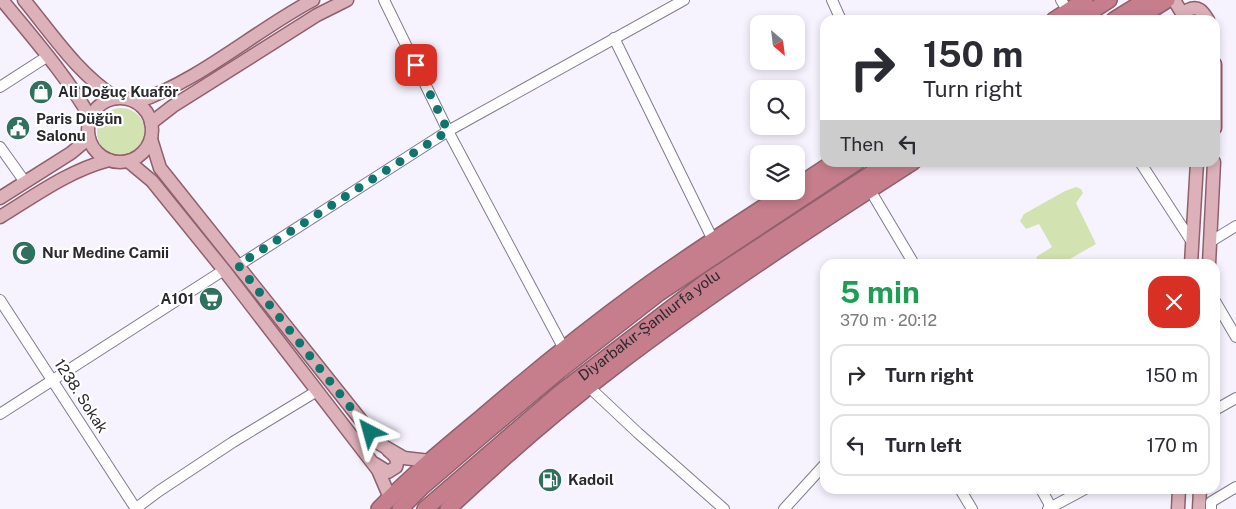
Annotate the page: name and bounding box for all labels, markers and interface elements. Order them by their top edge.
north arrow [750,15,805,70]
map controls [750,15,805,200]
text: 150 m [923,34,1023,75]
icon: right [840,35,905,100]
pin [395,44,437,86]
icon: arrive [402,51,430,79]
text: Turn right [923,76,1023,102]
shop icon: Ali Doğuç Kuaför [28,79,54,105]
button: search [750,80,805,135]
place label: Ali Doğuç Kuaför [58,83,178,100]
place label: Paris Düğün Salonu [36,110,122,144]
public building icon: Paris Düğün Salonu [5,115,31,141]
icon: left [894,130,922,158]
text: Then [840,133,884,155]
button: layers [750,145,805,200]
mosque icon: Nur Medine Camii [11,240,37,266]
place label: Nur Medine Camii [42,244,169,261]
street label: Diyarbakır-Şanlıurfa yolu [575,266,723,384]
text: 5 min [840,274,920,310]
button: close [1148,276,1200,328]
supermarket icon: A101 [198,286,224,312]
place label: A101 [161,290,194,307]
text: 370 m · 20:12 [840,311,937,330]
street label: 1238. Sokak [51,356,112,436]
icon: right [842,361,870,389]
text: Turn right [885,364,974,386]
text: 150 m [1145,364,1198,386]
position arrow [343,405,395,457]
icon: left [842,431,870,459]
text: Turn left [885,434,962,456]
text: 170 m [1147,434,1198,456]
fuel station icon: Kadoil [537,467,563,493]
place label: Kadoil [568,471,614,488]

